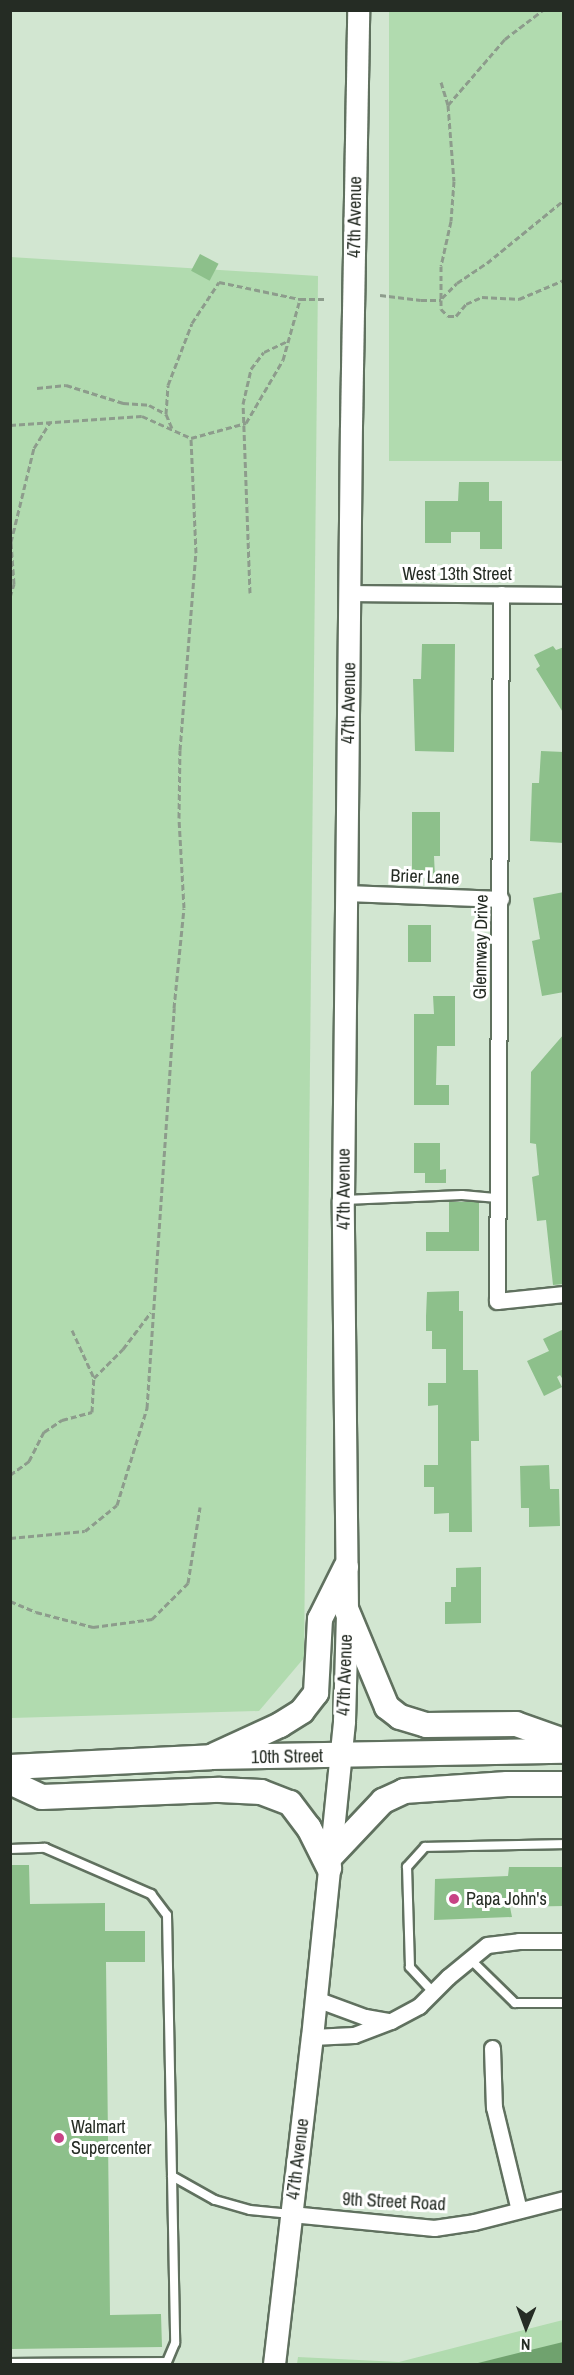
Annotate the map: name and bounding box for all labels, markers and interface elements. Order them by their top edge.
street label: 47th Avenue [343,175,367,259]
street label: West 13th Street [402,563,512,585]
street label: 47th Avenue [337,661,361,745]
street label: Brier Lane [390,865,460,889]
street label: Glennway Drive [469,894,493,1000]
street label: 47th Avenue [333,1148,355,1230]
street label: 47th Avenue [333,1633,357,1717]
street label: 10th Street [251,1746,323,1768]
place label: Papa John's [466,1888,547,1910]
marker: Papa John's [447,1892,461,1906]
place label: Walmart Supercenter [71,2117,151,2160]
street label: 47th Avenue [282,2117,314,2201]
marker: Walmart Supercenter [52,2131,66,2145]
street label: 9th Street Road [342,2189,446,2215]
north arrow [496,2297,556,2357]
text: N [521,2334,531,2356]

